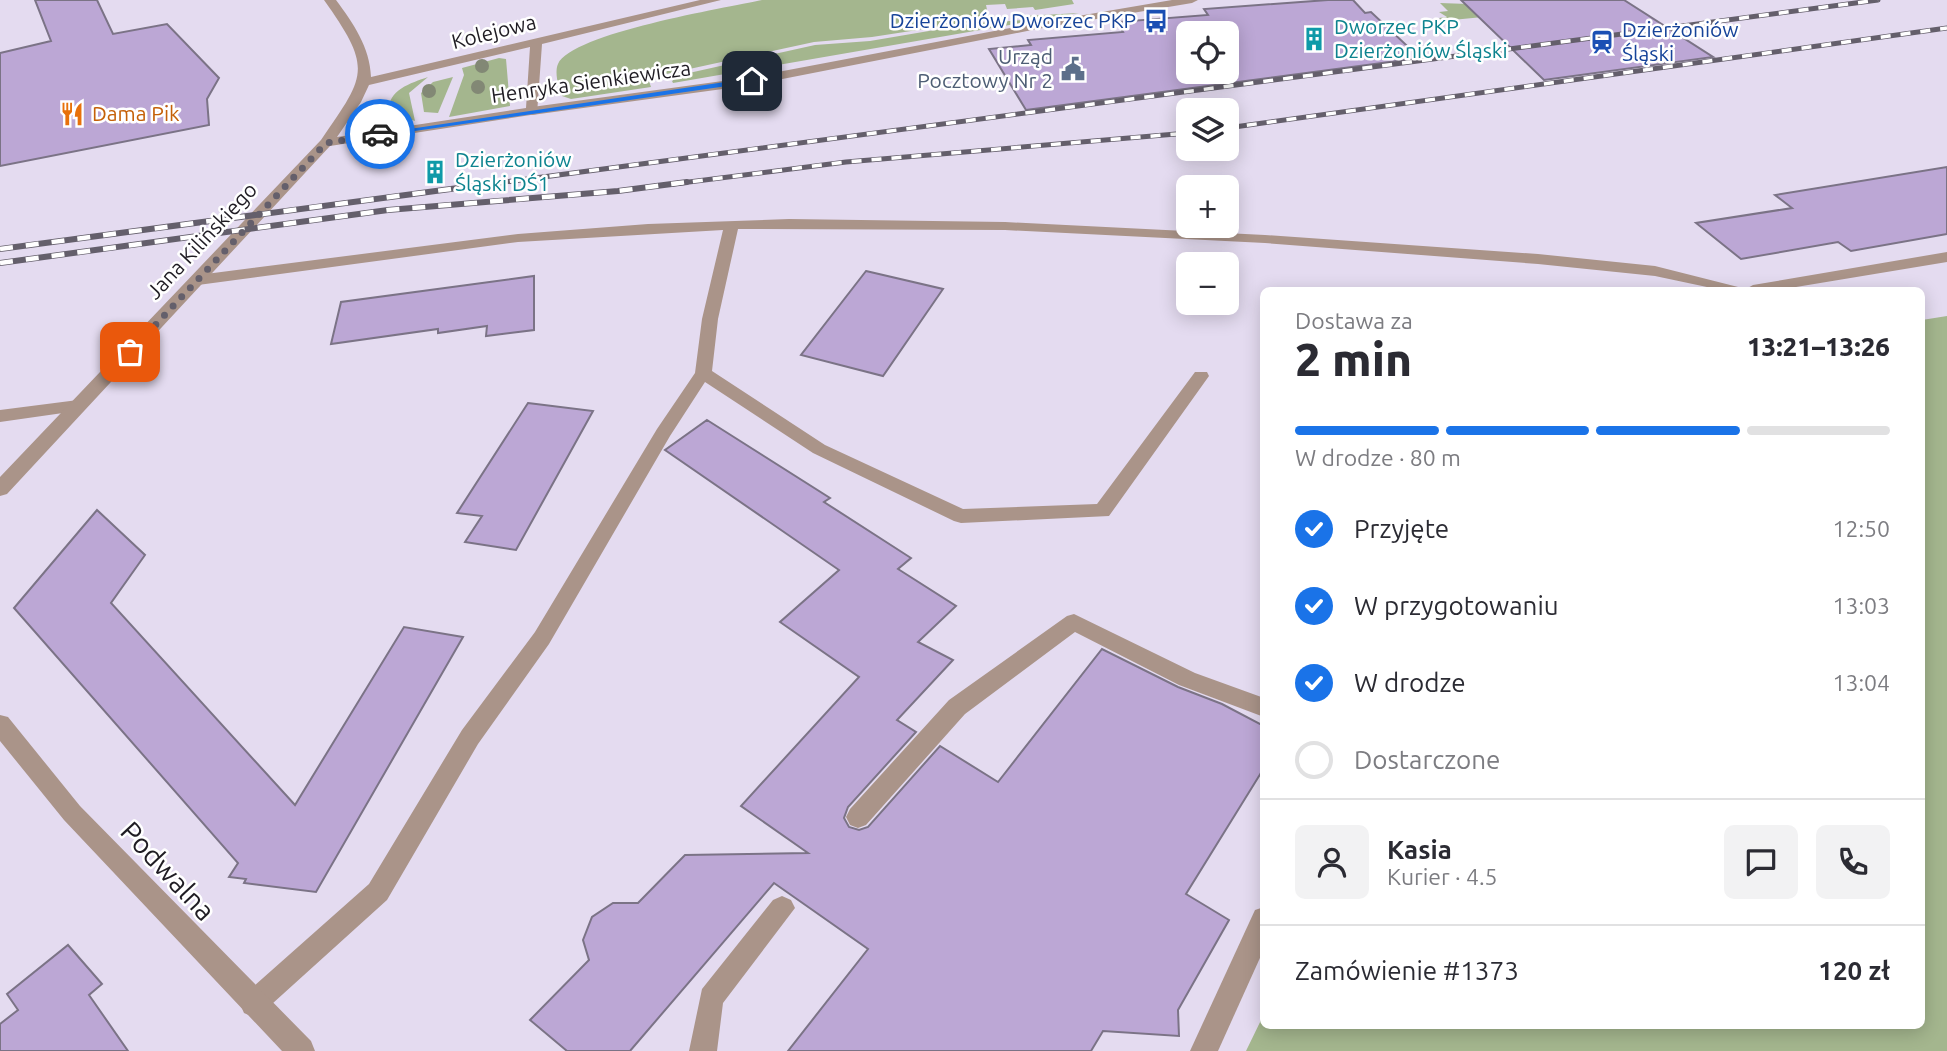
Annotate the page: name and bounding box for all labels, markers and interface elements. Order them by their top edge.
bus stop icon: Dzierżoniów Dworzec PKP [1142,7,1170,35]
place label: Dzierżoniów Dworzec PKP [890,8,1136,32]
street label: Kolejowa [449,9,539,53]
place label: Dworzec PKP Dzierżoniów Śląski [1334,14,1508,62]
place label: Dzierżoniów Śląski [1622,17,1739,65]
map controls [1176,21,1239,315]
button: locate [1176,21,1239,84]
building icon: Dworzec PKP Dzierżoniów Śląski [1300,25,1328,53]
station icon: Dzierżoniów Śląski [1588,28,1616,56]
place label: Urząd Pocztowy Nr 2 [917,44,1053,92]
pin [722,51,782,111]
street label: Henryka Sienkiewicza [489,55,692,107]
public building icon: Urząd Pocztowy Nr 2 [1059,55,1087,83]
icon: home [733,62,771,100]
button: layers [1176,98,1239,161]
courier [345,99,415,169]
restaurant icon: Dama Pik [58,100,86,128]
place label: Dama Pik [92,101,180,125]
icon: car [361,115,399,153]
place label: Dzierżoniów Śląski DŚ1 [455,147,572,195]
building icon: Dzierżoniów Śląski DŚ1 [421,158,449,186]
button: + [1176,175,1239,238]
street label: Jana Kilińskiego [141,177,261,304]
button: − [1176,252,1239,315]
text: Dostawa za [1295,308,1413,333]
pin [100,322,160,382]
text: 13:21–13:26 [1747,332,1890,361]
icon: bag [111,333,149,371]
text: 2 min [1295,333,1412,385]
text: W drodze · 80 m [1295,445,1461,470]
icon: check [1295,510,1333,548]
text: Przyjęte [1354,514,1449,543]
text: 12:50 [1832,516,1890,541]
icon: check [1295,587,1333,625]
text: W przygotowaniu [1354,591,1559,620]
text: 13:03 [1832,593,1890,618]
icon: check [1295,664,1333,702]
text: W drodze [1354,668,1466,697]
text: 13:04 [1832,670,1890,695]
text: Dostarczone [1354,745,1500,774]
street label: Podwalna [115,815,222,926]
button: person [1295,825,1369,899]
button: chat [1724,825,1798,899]
button: phone [1816,825,1890,899]
text: Kasia [1387,835,1452,864]
text: Kurier · 4.5 [1387,864,1498,889]
text: Zamówienie #1373 [1295,956,1519,985]
text: 120 zł [1818,956,1890,985]

